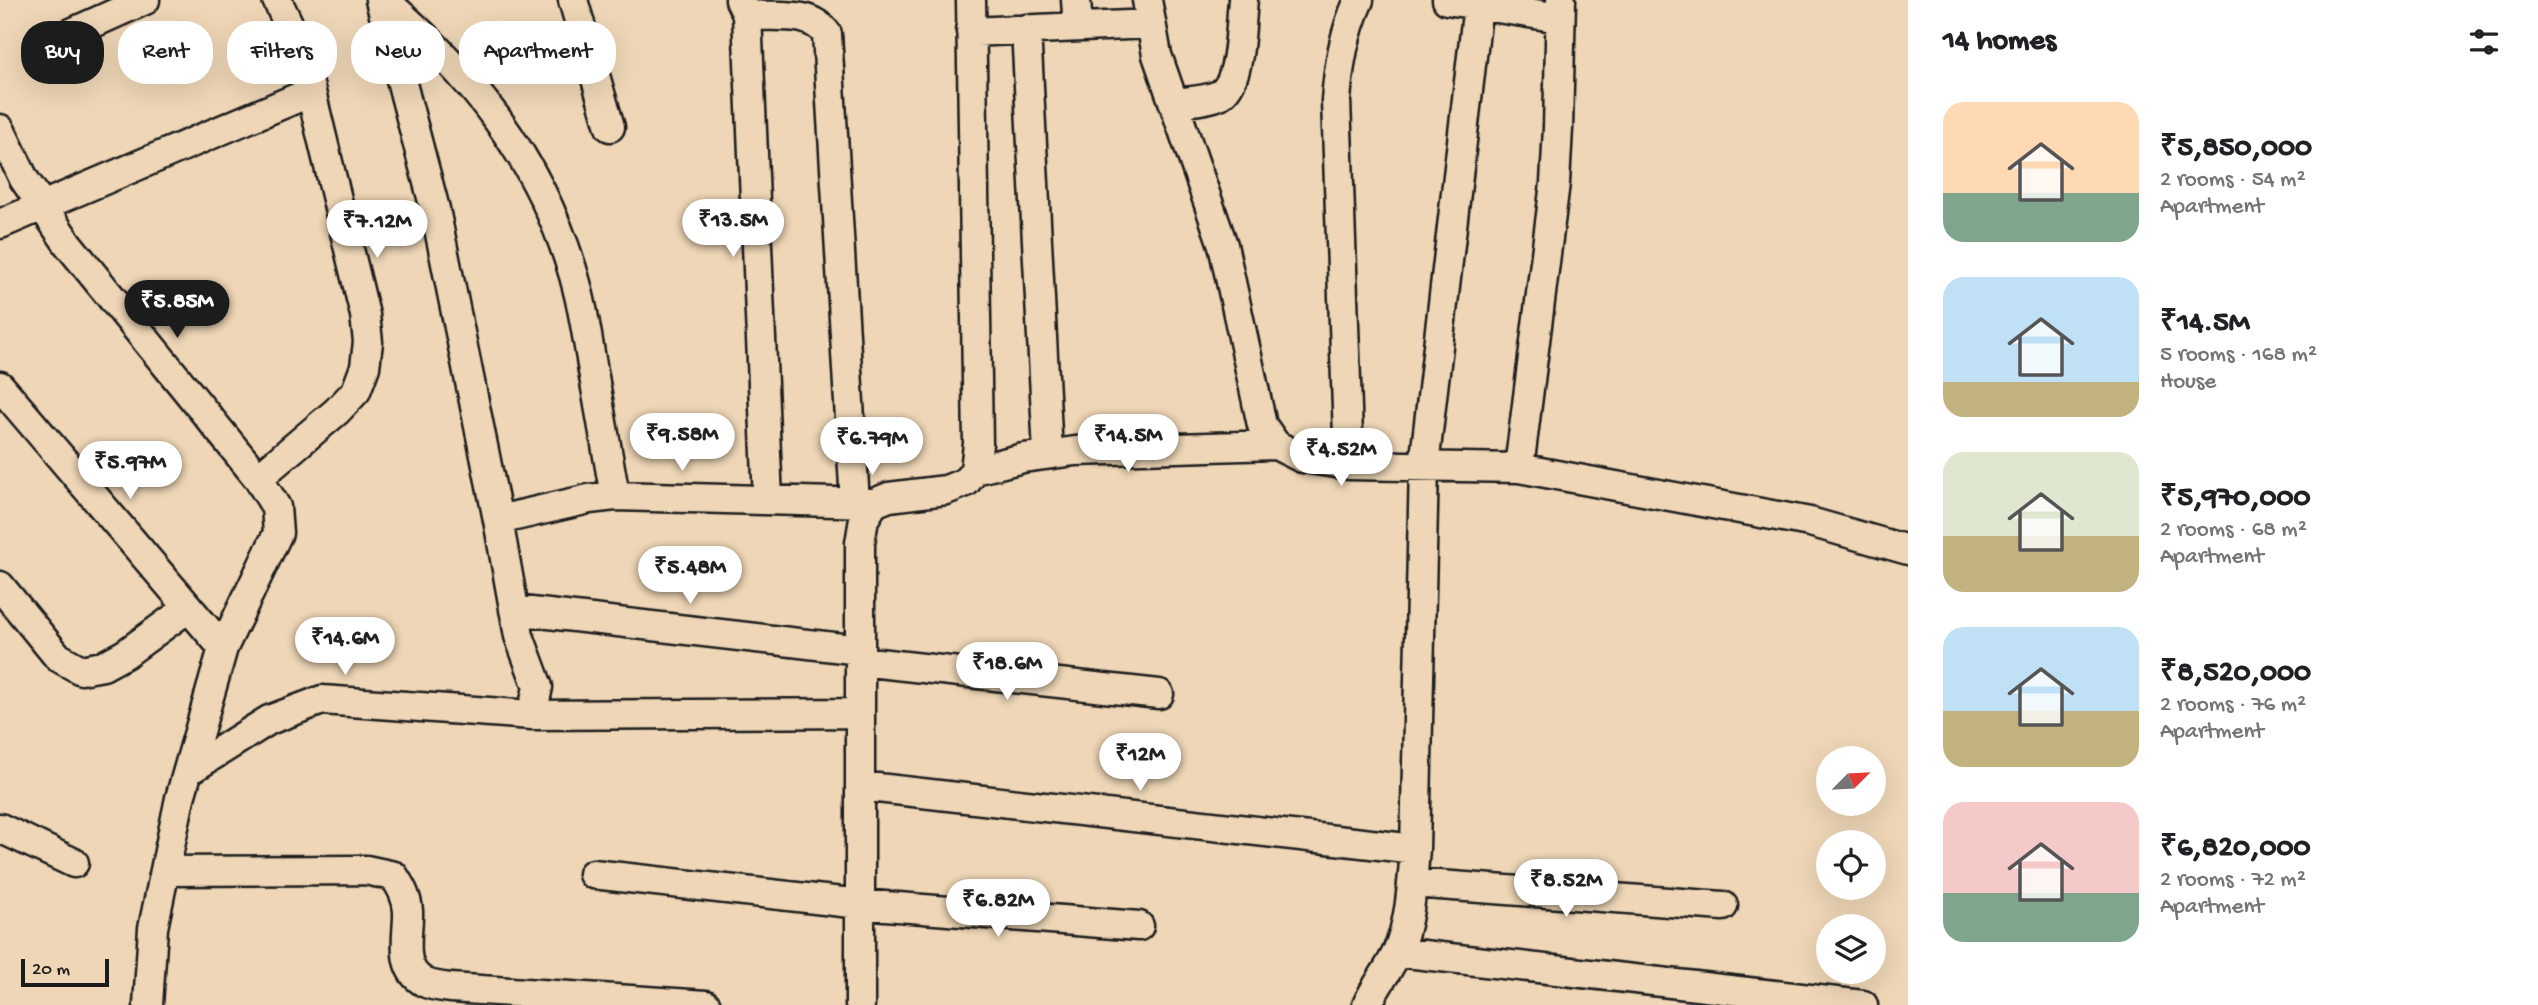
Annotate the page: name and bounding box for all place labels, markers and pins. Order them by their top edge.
pin: ₹13.5M [676,200,790,259]
pin: ₹7.12M [320,201,434,260]
pin: ₹5.85M [120,280,234,340]
pin: ₹9.58M [625,414,739,473]
pin: ₹14.5M [1071,414,1185,474]
pin: ₹6.79M [815,418,929,477]
pin: ₹4.52M [1284,428,1398,488]
pin: ₹5.97M [73,442,187,501]
pin: ₹5.48M [633,546,747,606]
pin: ₹14.6M [288,618,402,677]
pin: ₹18.6M [950,642,1064,702]
pin: ₹12M [1099,734,1181,793]
pin: ₹8.52M [1509,860,1623,919]
pin: ₹6.82M [941,880,1055,939]

